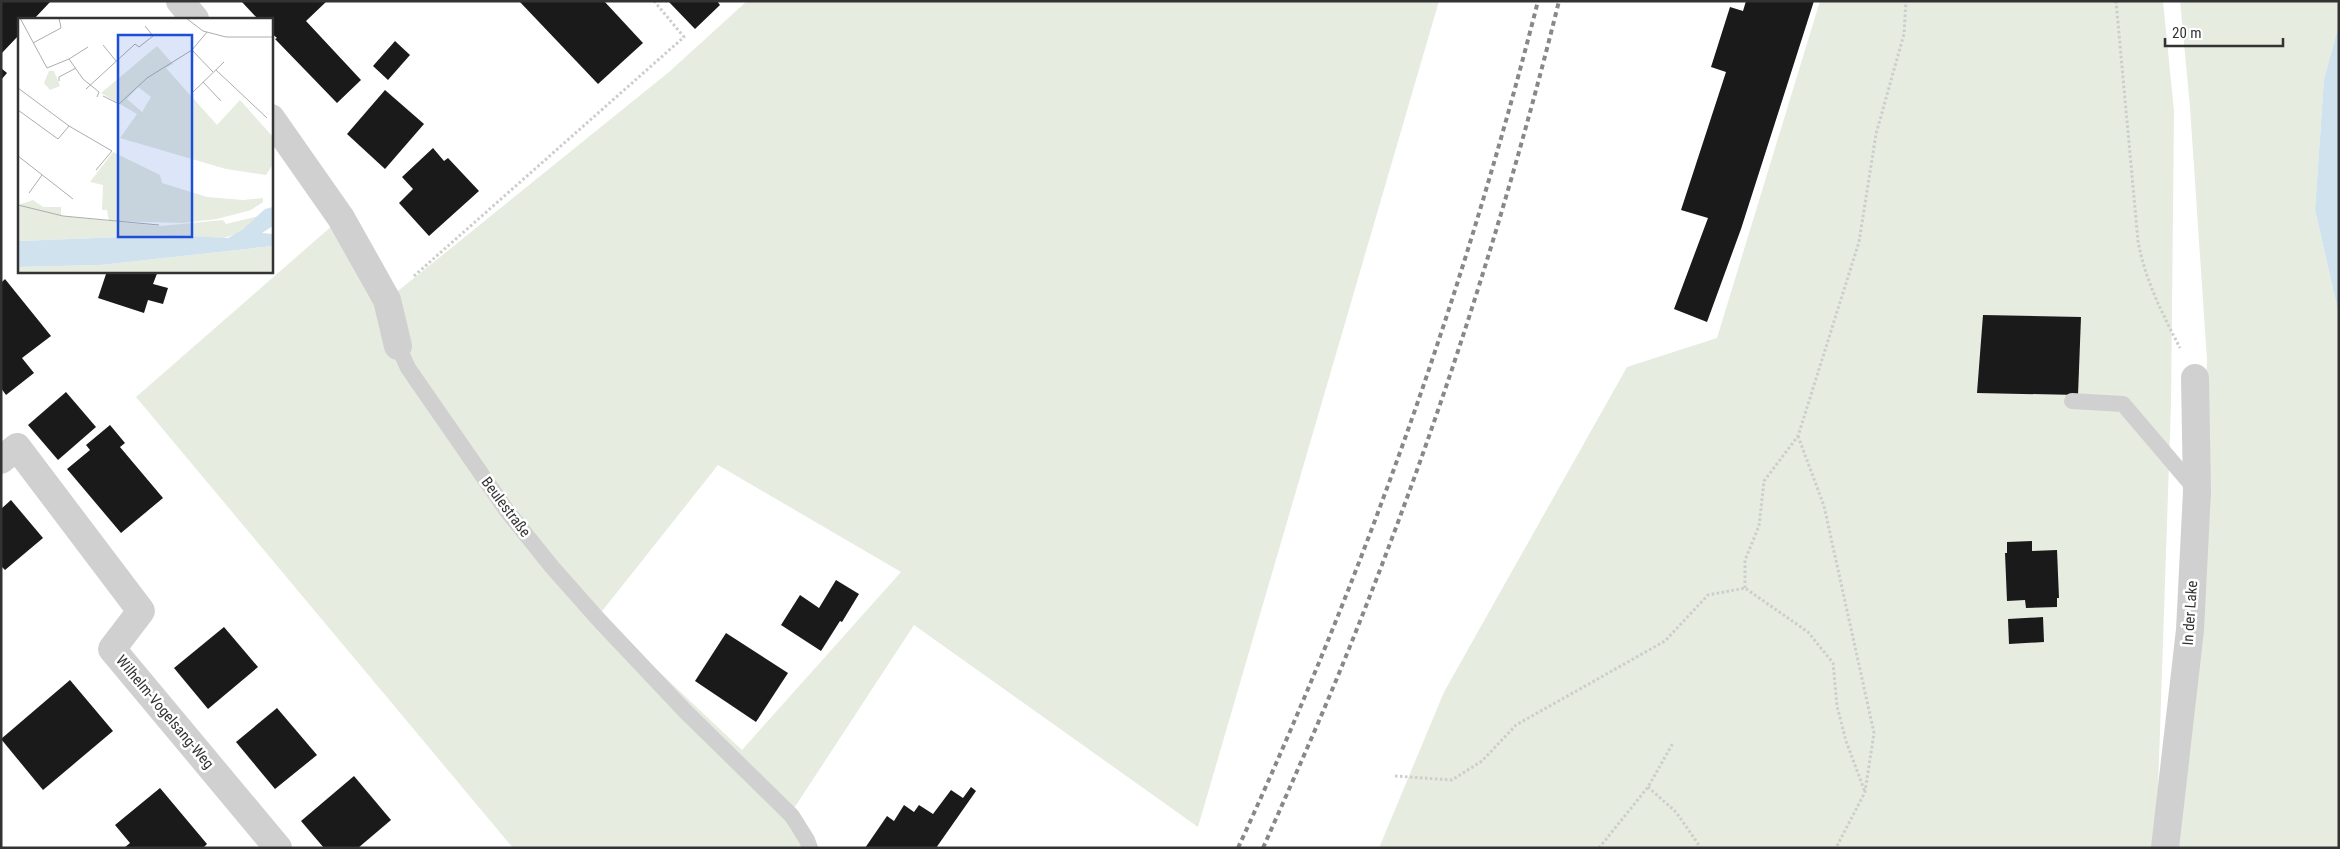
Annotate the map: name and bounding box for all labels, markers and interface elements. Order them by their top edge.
scale bar [2165,15,2282,47]
inset map [18,18,272,272]
text: 20 m [2172,24,2202,42]
street label: Beulestraße [478,473,534,541]
street label: In der Lake [2179,580,2201,646]
street label: Wilhelm-Vogelsang-Weg [112,652,218,772]

